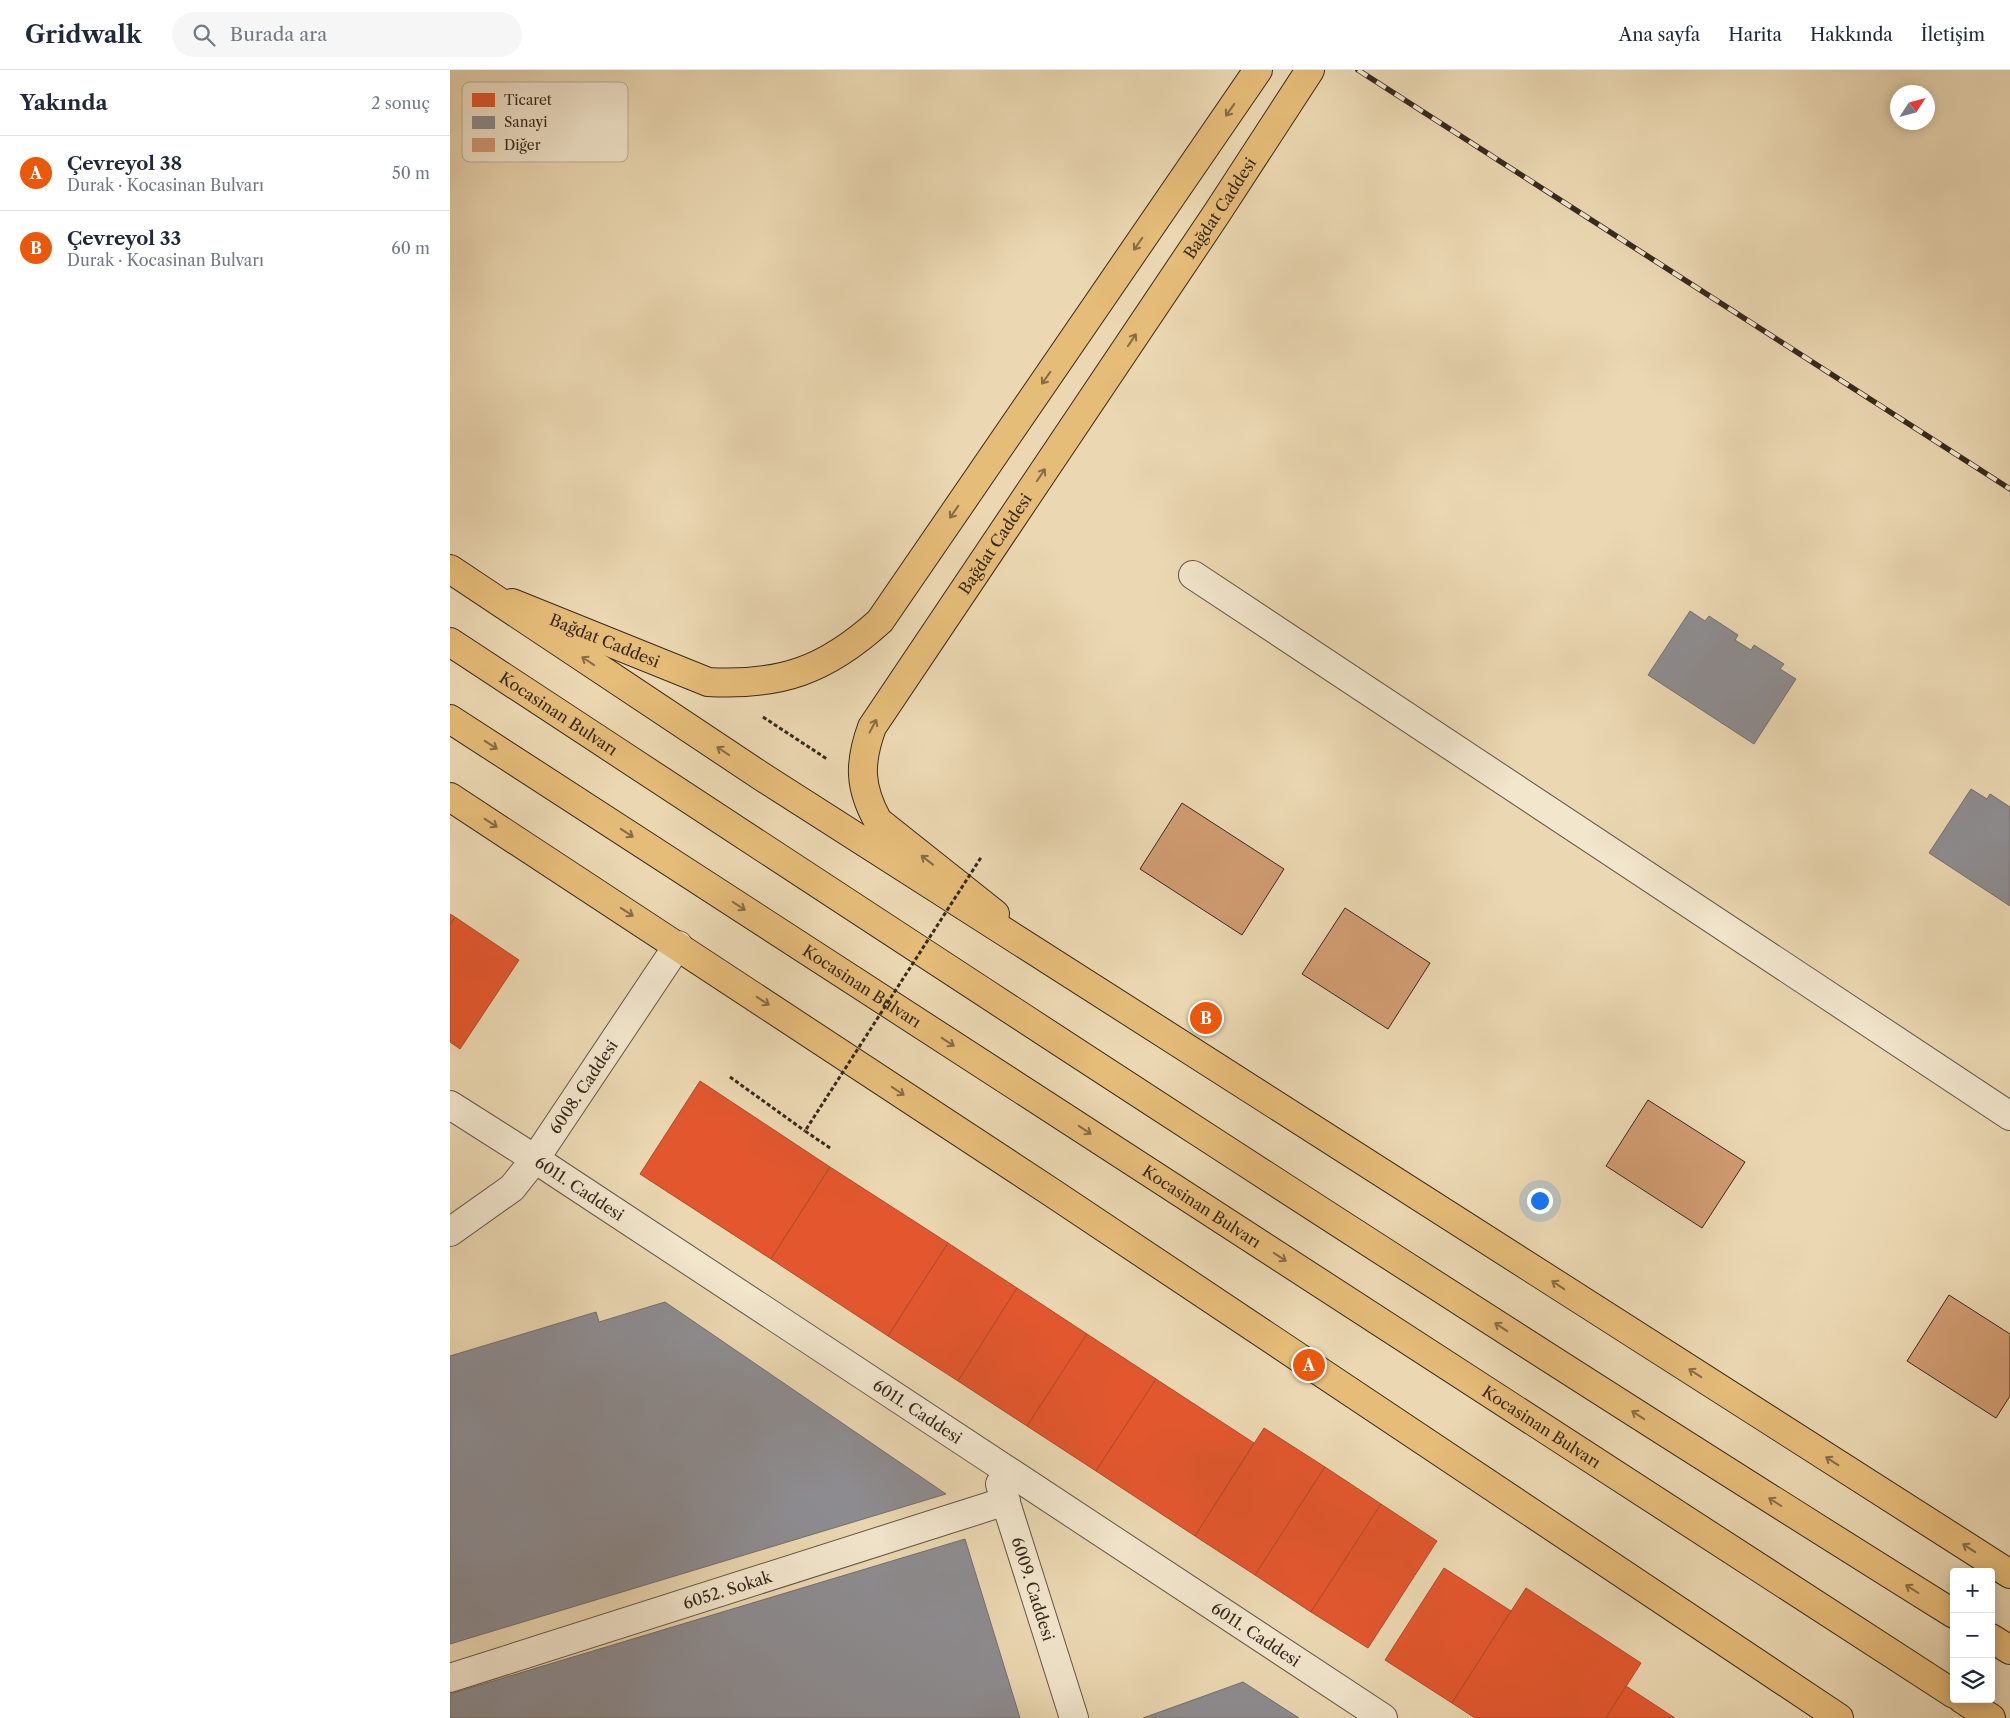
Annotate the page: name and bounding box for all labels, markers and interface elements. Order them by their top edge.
search box [172,12,522,57]
text: Gridwalk [25,20,142,49]
icon: search [190,21,218,49]
text: Burada ara [230,23,327,46]
text: Ana sayfa [1619,24,1700,46]
text: Harita [1728,24,1782,46]
text: Hakkında [1810,24,1893,46]
text: İletişim [1921,24,1985,46]
legend [462,82,628,162]
north arrow [1890,85,1935,130]
text: Yakında [20,90,108,115]
text: Ticaret [504,91,552,109]
text: 2 sonuç [371,93,430,113]
one-way arrow [1225,103,1235,117]
text: Sanayi [504,113,548,131]
text: Diğer [504,136,541,154]
text: Çevreyol 38 [67,152,182,175]
street label: Bağdat Caddesi [1179,154,1260,263]
text: A [30,163,42,183]
text: 50 m [392,163,430,183]
text: Durak · Kocasinan Bulvarı [67,175,264,195]
text: Çevreyol 33 [67,227,181,250]
one-way arrow [1133,237,1143,251]
text: B [30,238,42,258]
text: 60 m [391,238,430,258]
text: Durak · Kocasinan Bulvarı [67,250,264,270]
one-way arrow [1127,333,1137,347]
one-way arrow [1041,371,1051,385]
one-way arrow [1036,468,1046,482]
street label: Bağdat Caddesi [954,490,1036,598]
one-way arrow [949,505,959,519]
street label: Bağdat Caddesi [547,609,663,672]
one-way arrow [581,656,595,666]
street label: Kocasinan Bulvarı [496,667,622,759]
one-way arrow [869,720,879,734]
one-way arrow [484,740,498,750]
one-way arrow [717,746,731,756]
one-way arrow [484,818,498,828]
one-way arrow [620,829,634,839]
one-way arrow [920,854,933,865]
one-way arrow [731,901,745,911]
one-way arrow [620,907,634,917]
street label: Kocasinan Bulvarı [799,940,925,1032]
one-way arrow [755,996,769,1006]
pin: B [1190,999,1222,1037]
street label: 6008. Caddesi [545,1036,622,1137]
one-way arrow [941,1037,955,1047]
one-way arrow [891,1086,905,1096]
one-way arrow [1077,1125,1091,1135]
street label: 6011. Caddesi [531,1152,628,1225]
street label: Kocasinan Bulvarı [1139,1161,1265,1252]
your location [1527,1188,1553,1214]
one-way arrow [1272,1252,1286,1262]
one-way arrow [1552,1280,1566,1290]
one-way arrow [1494,1322,1508,1332]
pin: A [1293,1346,1325,1384]
one-way arrow [1689,1368,1703,1378]
street label: 6011. Caddesi [869,1375,966,1448]
street label: Kocasinan Bulvarı [1479,1381,1605,1472]
one-way arrow [1631,1410,1645,1420]
one-way arrow [1825,1455,1839,1466]
one-way arrow [1768,1497,1782,1507]
street label: 6009. Caddesi [1007,1534,1059,1643]
one-way arrow [1962,1543,1976,1553]
street label: 6052. Sokak [680,1566,775,1613]
map controls [1950,1568,1995,1703]
button: + [1950,1568,1995,1613]
one-way arrow [1906,1583,1920,1593]
street label: 6011. Caddesi [1207,1598,1304,1671]
button: − [1950,1613,1995,1658]
button: layers [1950,1658,1995,1703]

